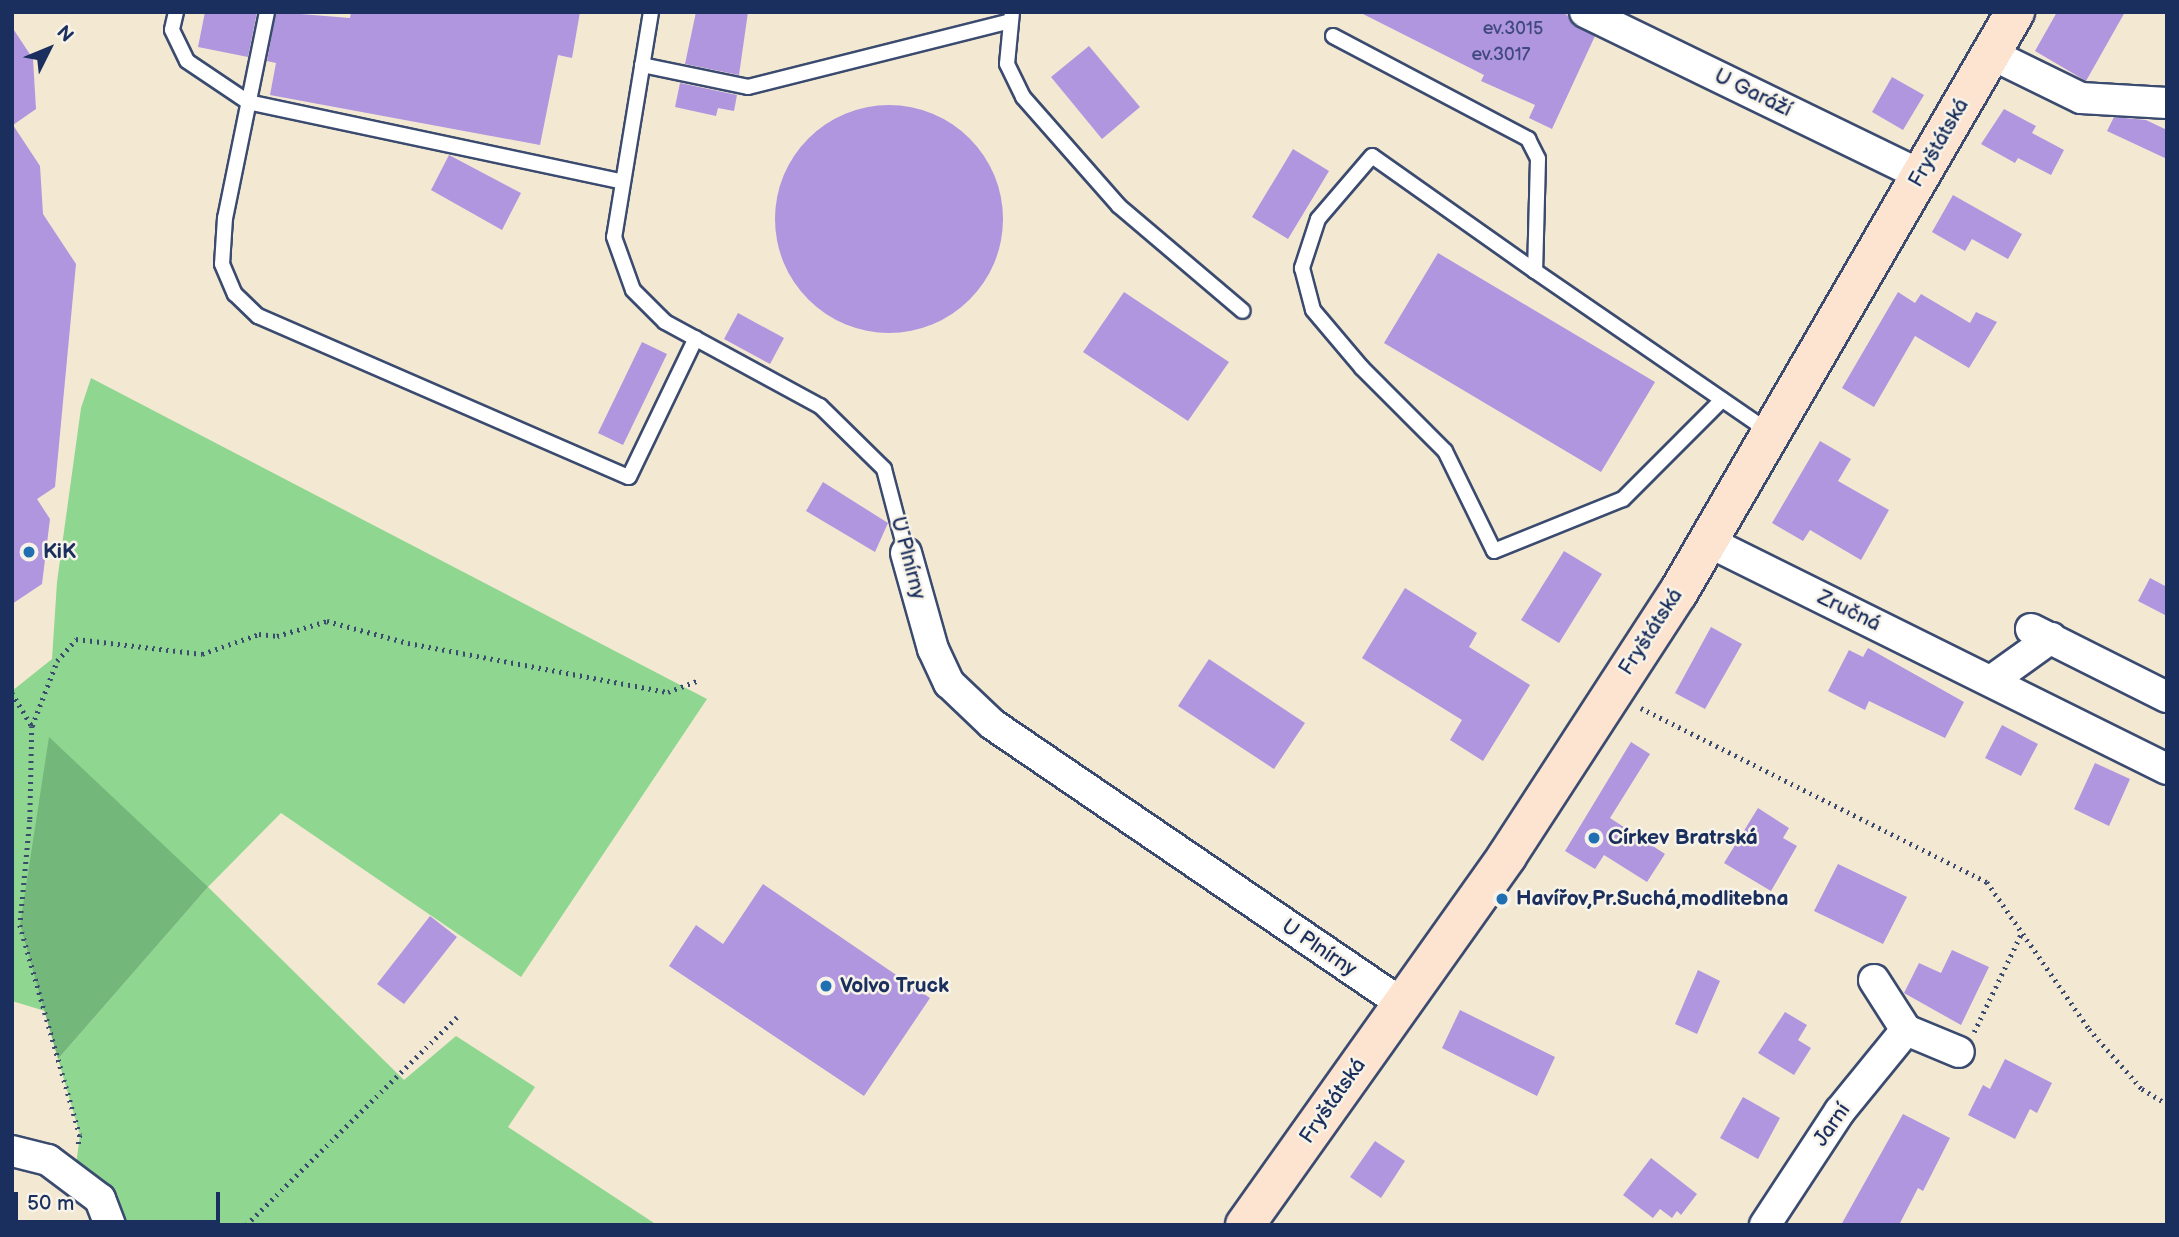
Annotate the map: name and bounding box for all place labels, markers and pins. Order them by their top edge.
place label: KiK [43,539,76,565]
marker: KiK [21,544,37,560]
place label: Církev Bratrská [1608,825,1758,851]
marker: Církev Bratrská [1586,830,1602,846]
place label: Havířov,Pr.Suchá,modlitebna [1516,886,1788,912]
marker: Havířov,Pr.Suchá,modlitebna [1494,891,1510,907]
place label: Volvo Truck [840,973,949,999]
marker: Volvo Truck [818,978,834,994]

